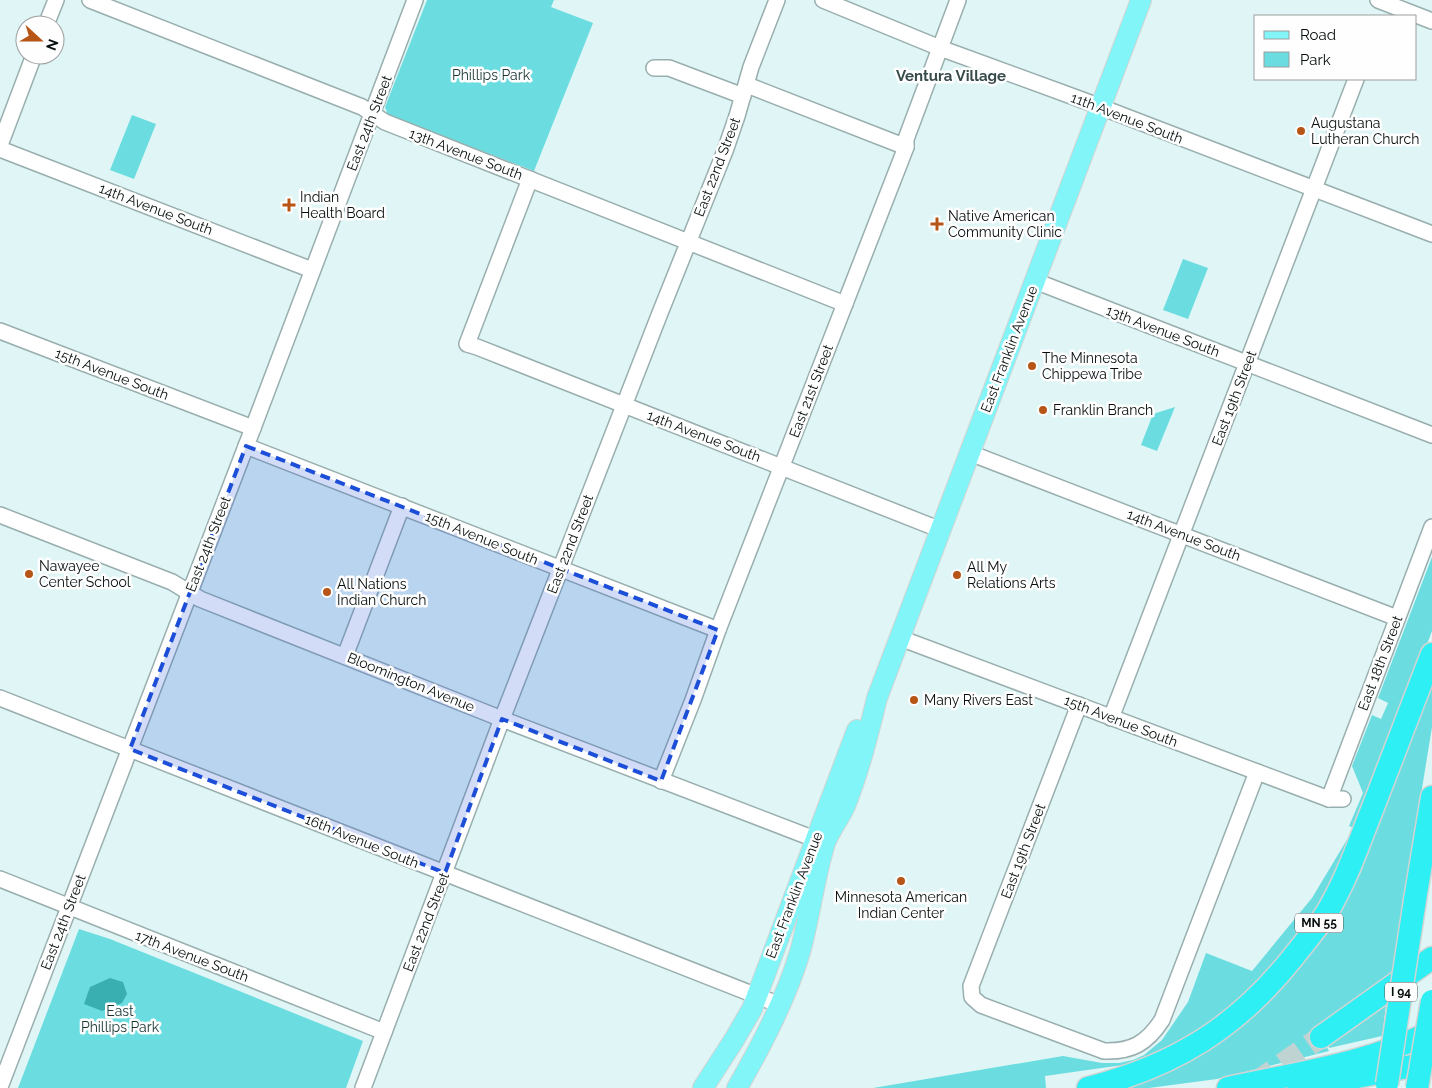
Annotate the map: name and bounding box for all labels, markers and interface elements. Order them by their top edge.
north arrow [15,15,65,65]
legend [1254,15,1417,80]
text: Road [1300,26,1336,44]
text: N [43,37,62,53]
text: Park [1300,51,1331,69]
park label: Phillips Park [452,67,531,83]
district label: Ventura Village [896,67,1006,85]
street label: East 24th Street [343,73,395,173]
street label: 11th Avenue South [1069,89,1185,147]
street label: East 22nd Street [691,115,743,219]
place label: Augustana Lutheran Church [1311,115,1419,147]
street label: 13th Avenue South [407,125,525,183]
marker: Augustana Lutheran Church [1295,125,1307,137]
street label: 14th Avenue South [97,180,215,238]
place label: Indian Health Board [300,189,385,221]
marker: Indian Health Board [282,198,296,212]
place label: Native American Community Clinic [948,208,1062,240]
marker: Native American Community Clinic [930,217,944,231]
street label: East Franklin Avenue [977,283,1041,415]
street label: 13th Avenue South [1104,302,1222,360]
street label: East 21st Street [786,342,836,440]
street label: 15th Avenue South [53,345,171,403]
street label: East 19th Street [1209,348,1260,448]
place label: The Minnesota Chippewa Tribe [1042,350,1142,382]
marker: The Minnesota Chippewa Tribe [1026,360,1038,372]
place label: Franklin Branch [1053,402,1153,418]
marker: Franklin Branch [1037,404,1049,416]
street label: 14th Avenue South [645,407,763,465]
street label: East 22nd Street [544,492,596,596]
street label: East 24th Street [182,494,234,594]
street label: 14th Avenue South [1125,506,1243,564]
street label: 15th Avenue South [423,508,541,568]
place label: Nawayee Center School [39,558,131,590]
place label: All My Relations Arts [967,559,1056,591]
marker: Nawayee Center School [23,568,35,580]
marker: All My Relations Arts [951,569,963,581]
place label: All Nations Indian Church [337,576,426,608]
marker: All Nations Indian Church [321,586,333,598]
street label: East 18th Street [1354,613,1406,713]
street label: Bloomington Avenue [345,649,477,715]
place label: Many Rivers East [924,692,1033,708]
street label: 15th Avenue South [1062,692,1180,750]
marker: Many Rivers East [908,694,920,706]
street label: East 19th Street [998,801,1049,901]
street label: 16th Avenue South [303,811,421,871]
street label: East Franklin Avenue [762,829,826,961]
street label: East 22nd Street [400,870,452,974]
street label: East 24th Street [37,872,89,972]
marker: Minnesota American Indian Center [895,875,907,887]
place label: Minnesota American Indian Center [835,889,967,921]
road number: MN 55 [1295,914,1343,932]
street label: 17th Avenue South [133,927,251,985]
road number: I 94 [1385,982,1417,1002]
park label: East Phillips Park [81,1003,160,1035]

